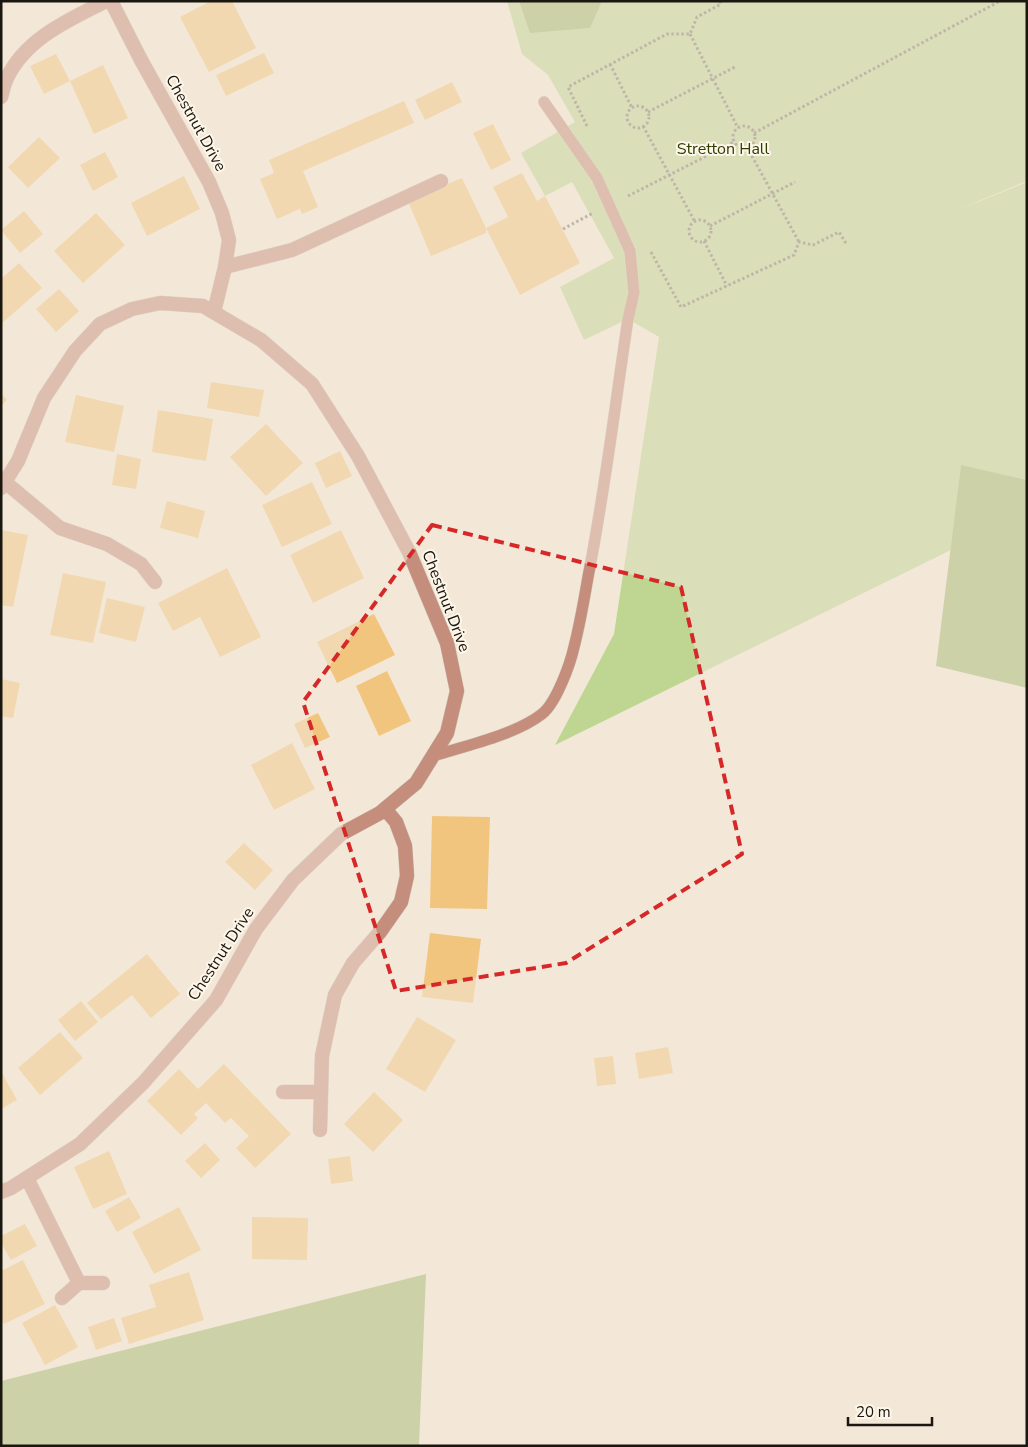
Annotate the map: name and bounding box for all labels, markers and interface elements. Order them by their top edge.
street label: Chestnut Drive [160,71,232,175]
park label: Stretton Hall [677,138,770,160]
street label: Chestnut Drive [417,547,475,655]
street label: Chestnut Drive [183,903,259,1005]
scale bar [848,1394,932,1426]
text: 20 m [856,1402,891,1422]

